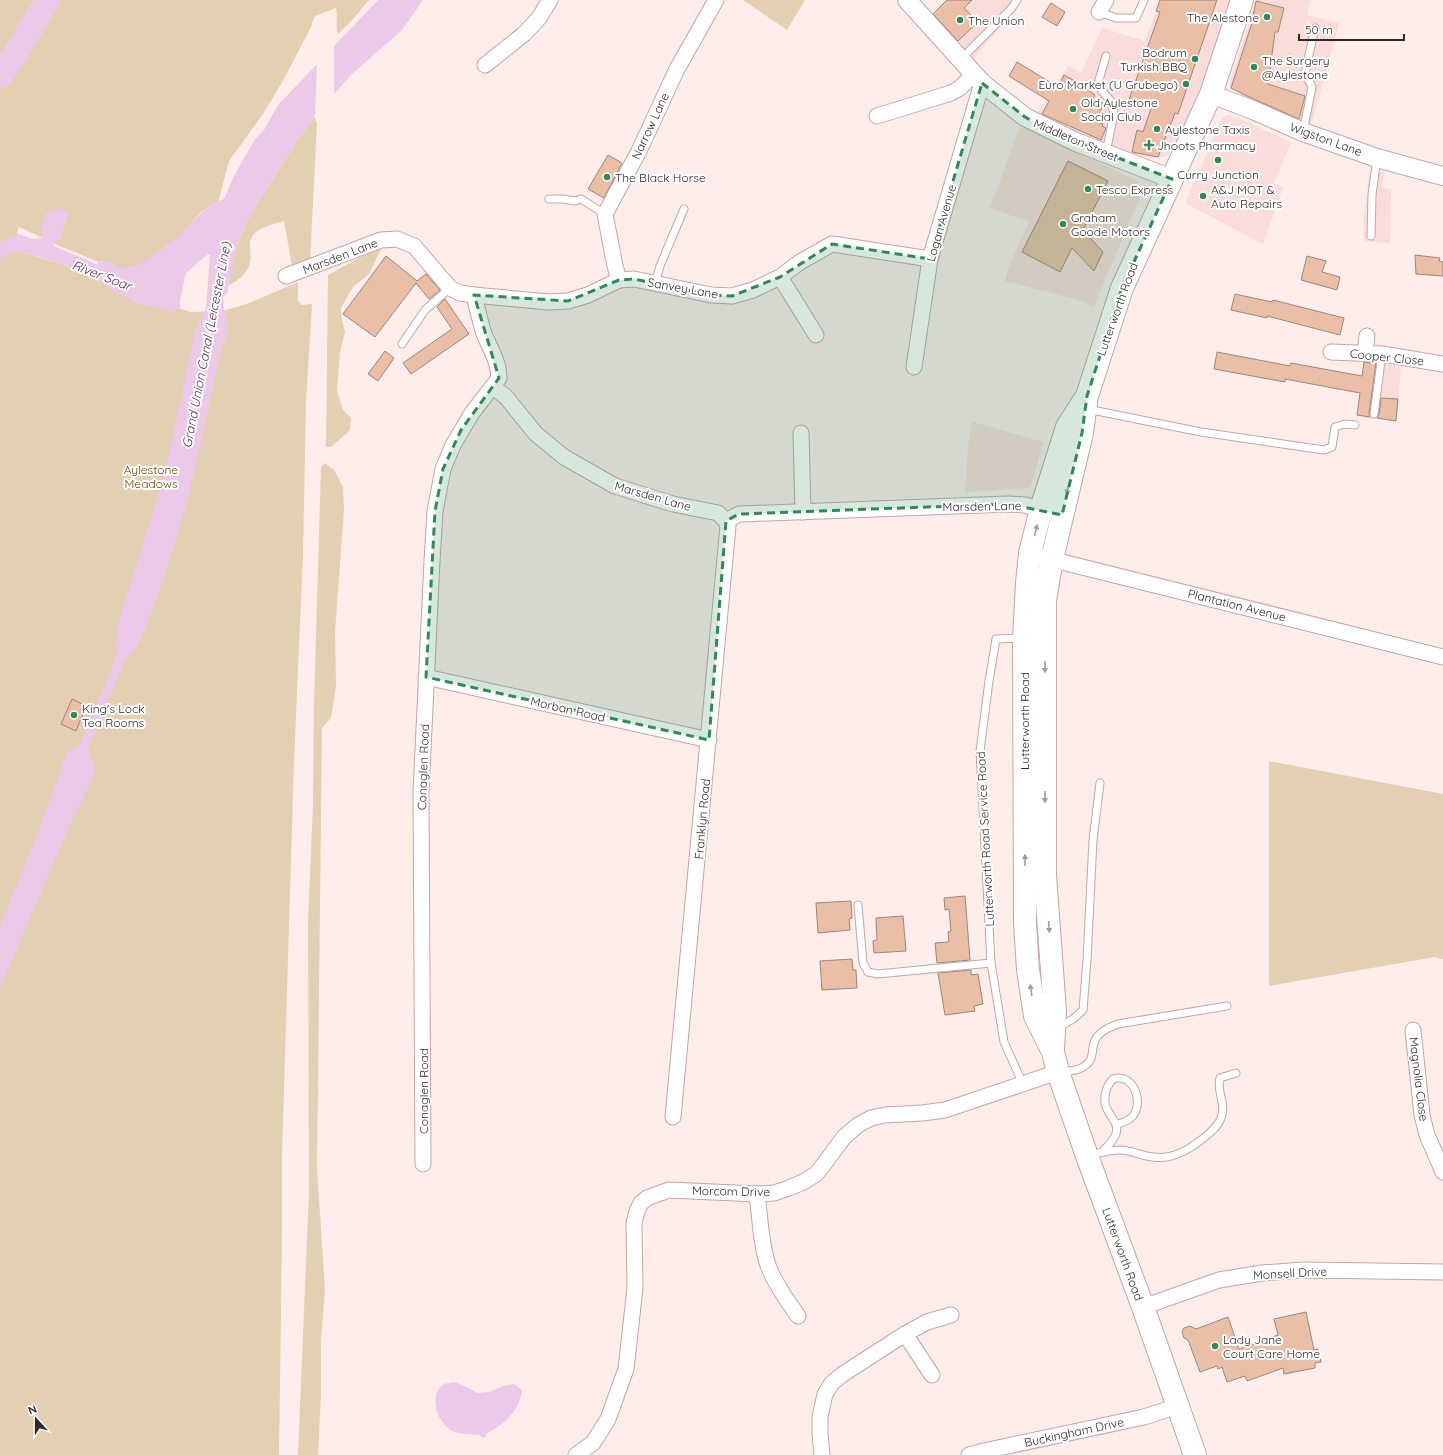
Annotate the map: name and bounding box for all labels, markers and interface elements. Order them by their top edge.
place label: The Alestone [1187,10,1259,25]
marker: The Alestone [1262,12,1272,22]
place label: The Union [968,13,1024,28]
marker: The Union [955,15,965,25]
scale bar [1299,16,1404,42]
text: 50 m [1305,22,1333,37]
place label: Bodrum Turkish BBQ [1120,45,1188,74]
place label: The Surgery @Aylestone [1262,53,1330,82]
marker: Bodrum Turkish BBQ [1190,54,1200,64]
marker: The Surgery @Aylestone [1249,62,1259,72]
place label: Euro Market (U Grubego) [1038,77,1178,92]
marker: Euro Market (U Grubego) [1181,79,1191,89]
street label: Narrow Lane [628,90,672,162]
place label: Old Aylestone Social Club [1081,95,1158,124]
marker: Old Aylestone Social Club [1068,104,1078,114]
street label: Middleton Street [1031,115,1121,165]
street label: Wigston Lane [1288,119,1364,159]
place label: Aylestone Taxis [1165,122,1250,137]
marker: Aylestone Taxis [1152,124,1162,134]
place label: Jhoots Pharmacy [1157,138,1256,153]
marker: Jhoots Pharmacy [1144,140,1154,150]
marker: Curry Junction [1213,155,1223,165]
place label: Curry Junction [1177,167,1259,182]
place label: The Black Horse [615,170,706,185]
marker: The Black Horse [602,172,612,182]
street label: Logan Avenue [923,182,959,263]
place label: Tesco Express [1096,182,1174,197]
place label: A&J MOT & Auto Repairs [1211,182,1282,211]
marker: Tesco Express [1083,184,1093,194]
marker: A&J MOT & Auto Repairs [1198,191,1208,201]
place label: Graham Goode Motors [1071,210,1150,239]
marker: Graham Goode Motors [1058,219,1068,229]
street label: Marsden Lane [300,235,380,277]
water label: Grand Union Canal (Leicester Line) [178,240,234,449]
water label: River Soar [70,256,136,294]
street label: Lutterworth Road [1093,260,1141,358]
street label: Sanvey Lane [647,274,720,302]
street label: Cooper Close [1349,346,1425,368]
park label: Aylestone Meadows [124,462,178,491]
street label: Marsden Lane [613,478,693,514]
one-way arrow [1065,483,1071,495]
street label: Marsden Lane [942,498,1022,514]
one-way arrow [1033,524,1039,536]
street label: Plantation Avenue [1186,586,1288,624]
one-way arrow [1042,661,1048,674]
street label: Lutterworth Road [1017,672,1032,770]
street label: Morban Road [529,693,607,725]
place label: King's Lock Tea Rooms [82,701,145,730]
marker: King's Lock Tea Rooms [69,710,79,720]
street label: Conaglen Road [414,724,432,810]
street label: Lutterworth Road Service Road [973,751,997,927]
street label: Franklyn Road [691,778,713,860]
one-way arrow [1042,791,1048,804]
one-way arrow [1022,853,1028,866]
one-way arrow [1045,921,1052,933]
one-way arrow [1028,983,1034,996]
street label: Magnolia Close [1406,1036,1432,1122]
street label: Conaglen Road [416,1048,431,1134]
street label: Morcom Drive [692,1183,770,1199]
street label: Lutterworth Road [1099,1205,1147,1303]
street label: Monsell Drive [1253,1264,1328,1282]
place label: Lady Jane Court Care Home [1223,1332,1320,1361]
marker: Lady Jane Court Care Home [1210,1341,1220,1351]
north arrow [16,1399,56,1439]
text: N [26,1402,39,1418]
street label: Buckingham Drive [1023,1414,1125,1450]

